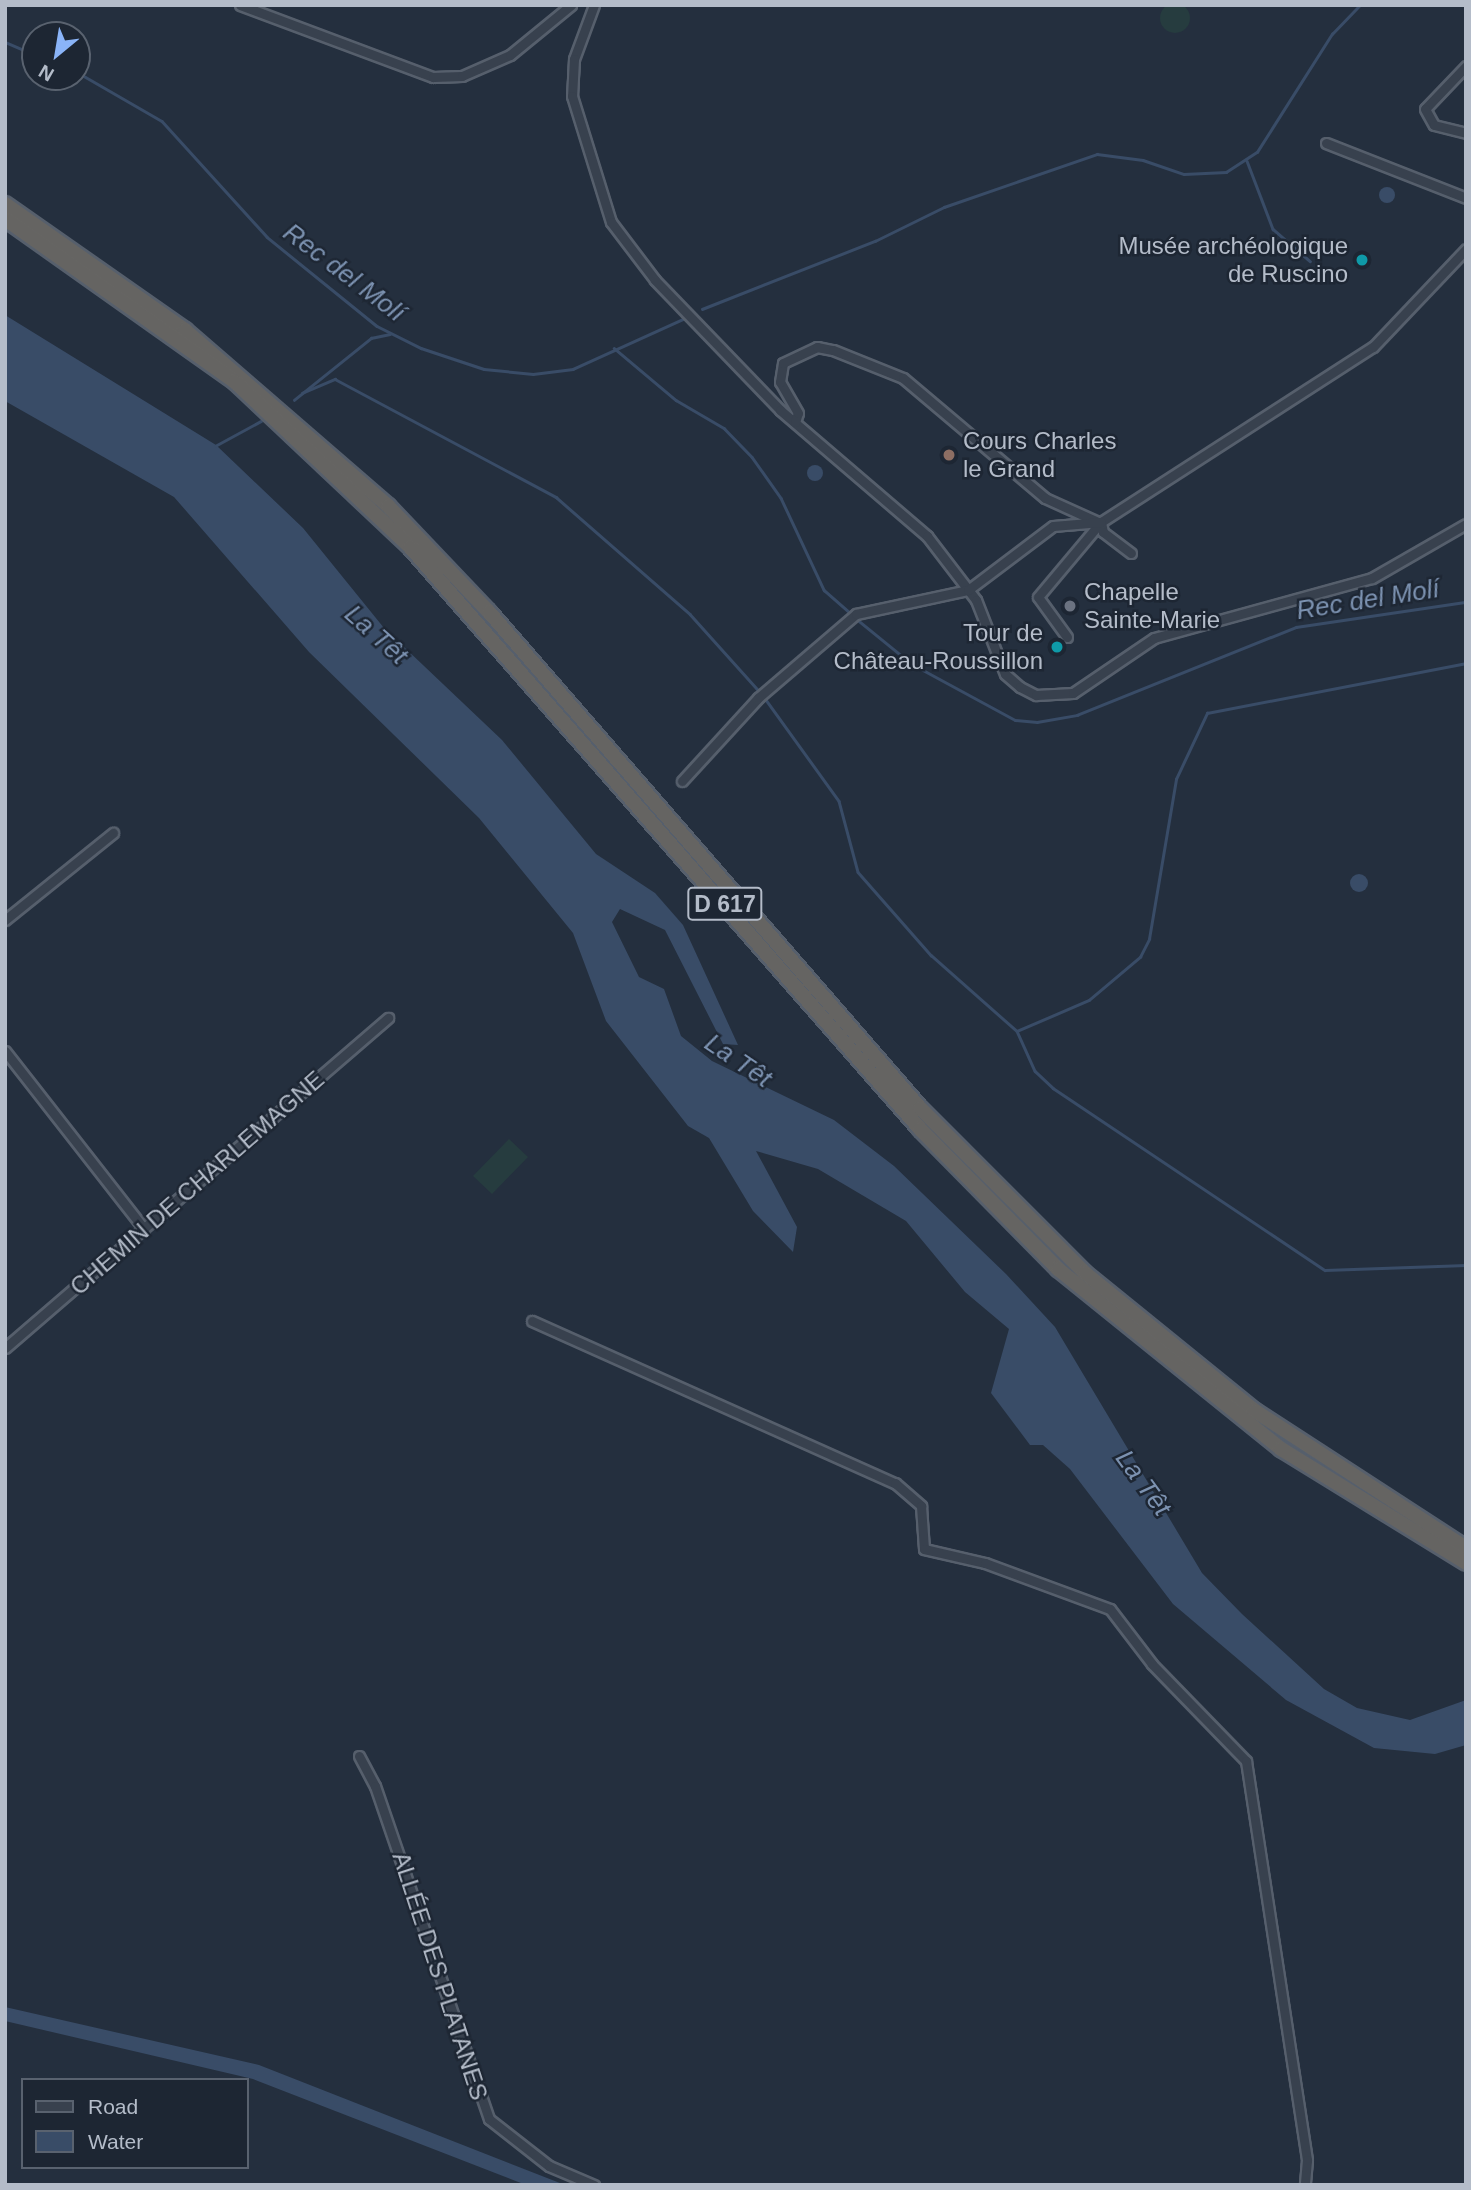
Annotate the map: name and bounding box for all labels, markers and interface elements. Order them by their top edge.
north arrow [21,21,91,91]
text: N [35,60,57,85]
water label: Rec del Molí [277,217,411,329]
place label: Musée archéologique de Ruscino [1119,232,1348,288]
marker: Musée archéologique de Ruscino [1354,252,1370,268]
place label: Cours Charles le Grand [963,427,1116,483]
marker: Cours Charles le Grand [941,447,957,463]
water label: Rec del Molí [1294,573,1442,627]
place label: Chapelle Sainte-Marie [1084,578,1220,634]
marker: Chapelle Sainte-Marie [1062,598,1078,614]
water label: La Têt [338,599,414,671]
place label: Tour de Château-Roussillon [834,619,1043,675]
marker: Tour de Château-Roussillon [1049,639,1065,655]
road number: D 617 [686,884,764,923]
water label: La Têt [699,1027,777,1095]
street label: CHEMIN DE CHARLEMAGNE [64,1065,330,1301]
water label: La Têt [1109,1444,1177,1522]
street label: ALLÉE DES PLATANES [386,1848,494,2104]
legend [21,2078,248,2169]
text: Road [88,2095,138,2118]
text: Water [88,2130,143,2153]

